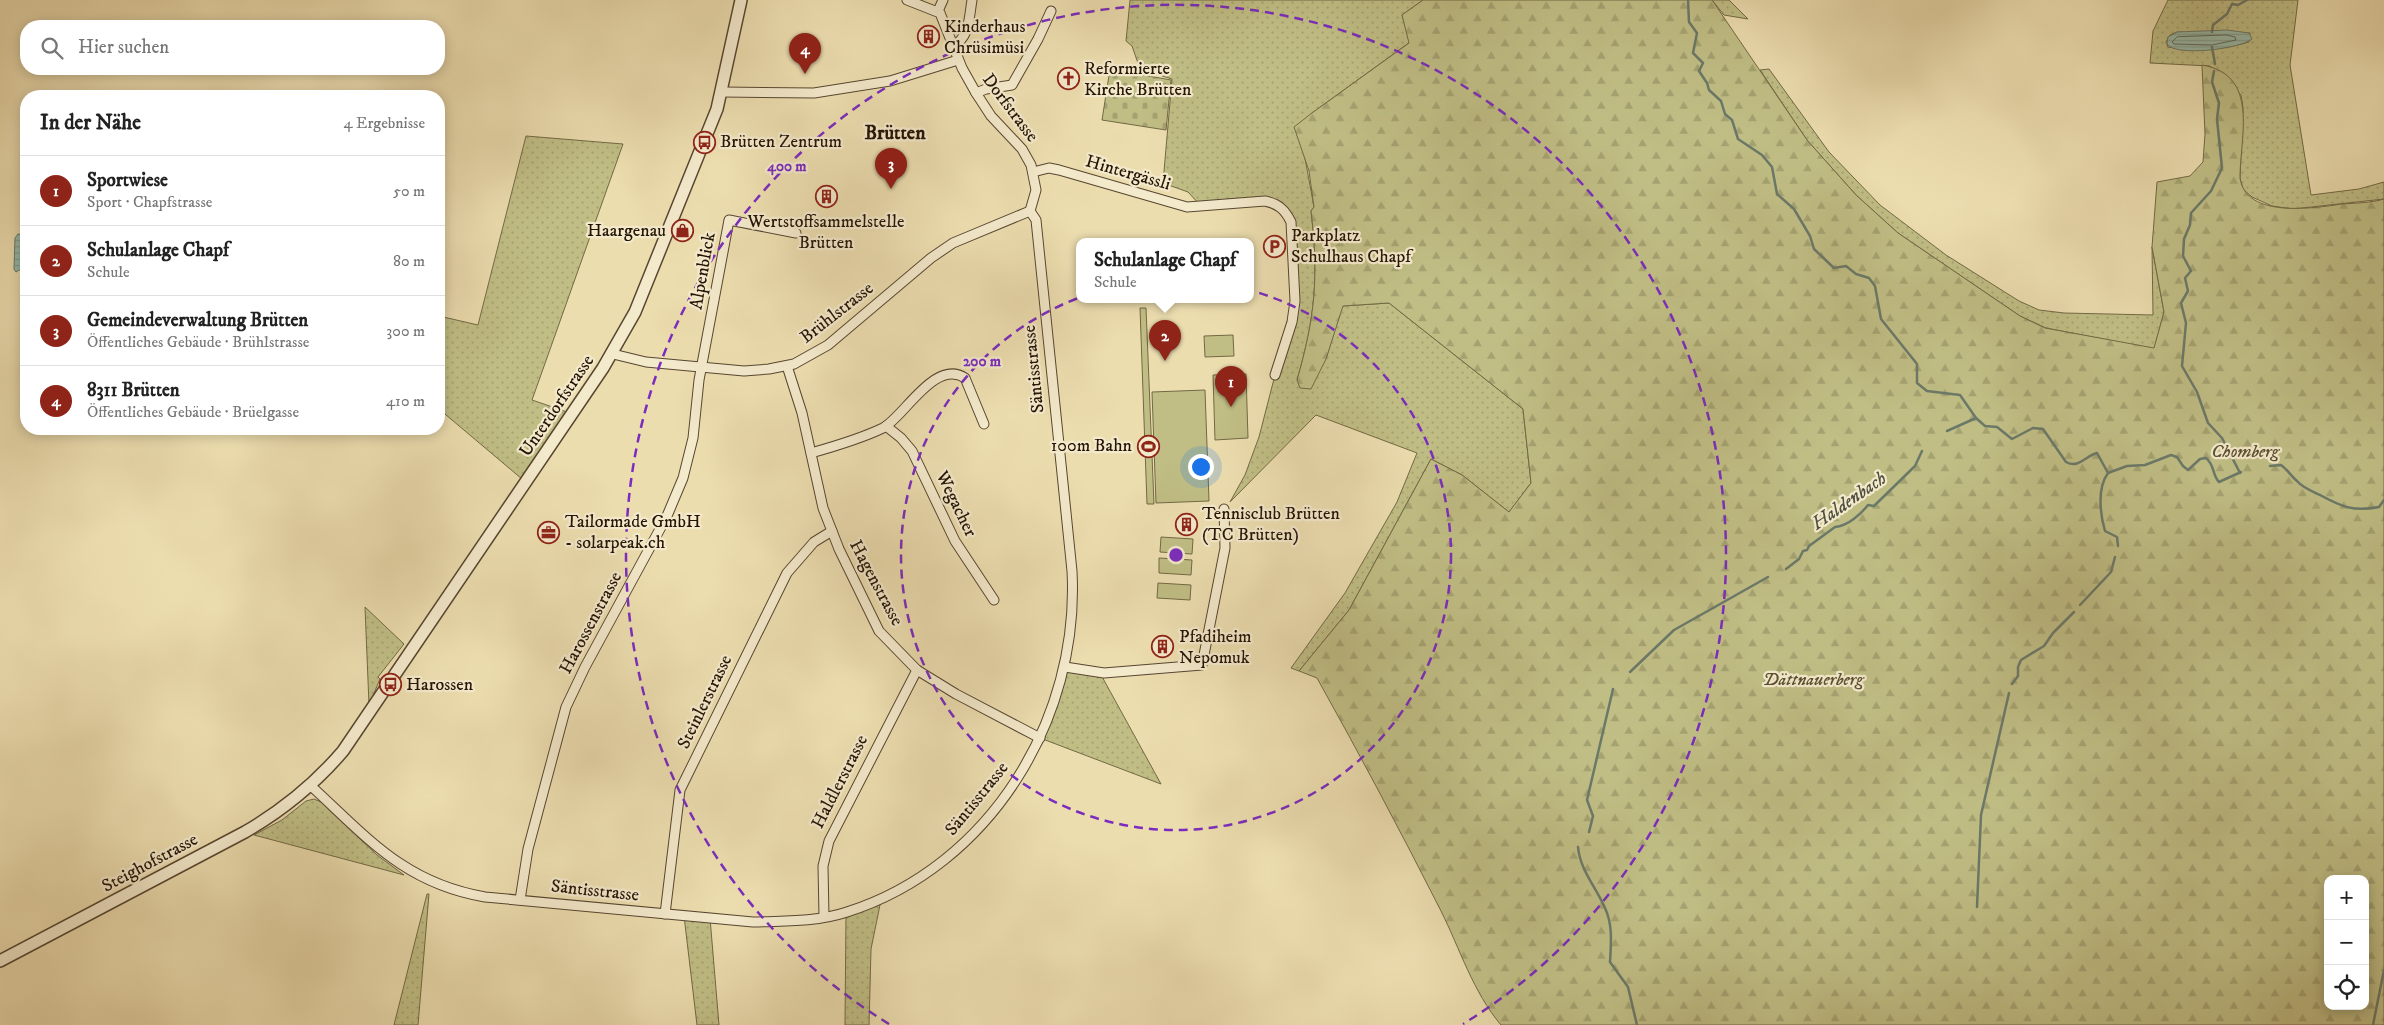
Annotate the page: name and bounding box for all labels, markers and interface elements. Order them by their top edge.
place label: Kinderhaus Chrüsimüsi [944,16,1025,59]
search box [20,20,445,75]
building icon: Kinderhaus Chrüsimüsi [916,25,940,49]
pin: 4 [789,33,821,74]
icon: search [38,34,66,62]
text: Hier suchen [78,36,169,59]
place label: Reformierte Kirche Brütten [1084,58,1192,101]
church icon: Reformierte Kirche Brütten [1056,67,1080,91]
street label: Dorfstrasse [977,69,1043,147]
text: In der Nähe [40,110,141,136]
text: 4 Ergebnisse [343,113,425,133]
district label: Brütten [864,121,926,146]
bus stop icon: Brütten Zentrum [692,130,716,154]
place label: Brütten Zentrum [720,131,842,153]
pin: 3 [875,148,907,189]
street label: Hintergässli [1083,150,1173,196]
text: 400 m [766,157,807,176]
text: Sportwiese [87,169,168,192]
text: 1 [53,181,59,201]
text: 50 m [393,181,425,201]
building icon: Wertstoffsammelstelle Brütten [814,185,838,209]
text: Sport · Chapfstrasse [87,192,212,212]
place label: Wertstoffsammelstelle Brütten [746,211,905,254]
shop icon: Haargenau [670,219,694,243]
place label: Haargenau [587,220,666,242]
place label: Parkplatz Schulhaus Chapf [1291,225,1414,268]
street label: Alpenblick [685,231,721,311]
parking icon: Parkplatz Schulhaus Chapf [1263,234,1287,258]
popup [1076,238,1254,303]
text: Schulanlage Chapf [87,239,229,262]
text: Schulanlage Chapf [1094,249,1236,272]
text: 2 [52,251,60,271]
text: 80 m [393,251,425,271]
text: Schule [87,262,130,282]
text: Schule [1094,272,1137,292]
street label: Brühlstrasse [796,278,878,348]
text: Gemeindeverwaltung Brütten [87,309,308,332]
pin: 2 [1149,320,1181,361]
text: 3 [53,321,59,341]
text: 300 m [386,321,425,341]
street label: Säntisstrasse [1018,324,1050,414]
text: Öffentliches Gebäude · Brühlstrasse [87,332,309,352]
street label: Unterdorfstrasse [515,351,599,461]
text: 200 m [963,352,1002,371]
pin: 1 [1215,366,1247,407]
text: 8311 Brütten [87,379,180,402]
text: 4 [51,391,61,411]
text: 410 m [386,391,425,411]
text: Öffentliches Gebäude · Brüelgasse [87,402,299,422]
sports icon: 100m Bahn [1136,434,1160,458]
place label: 100m Bahn [1051,435,1133,457]
park label: Chomberg [2211,441,2281,463]
your location [1188,454,1214,480]
street label: Wegacher [930,466,982,541]
water label: Haldenbach [1806,467,1891,536]
place label: Tennisclub Brütten (TC Brütten) [1202,503,1340,546]
place label: Tailormade GmbH - solarpeak.ch [565,511,701,554]
building icon: Tennisclub Brütten (TC Brütten) [1174,512,1198,536]
office icon: Tailormade GmbH - solarpeak.ch [537,520,561,544]
street label: Hagenstrasse [844,536,908,630]
centre of rings [1167,546,1185,564]
street label: Harossenstrasse [555,568,627,678]
place label: Pfadiheim Nepomuk [1179,626,1251,669]
building icon: Pfadiheim Nepomuk [1151,635,1175,659]
street label: Steinlerstrasse [673,651,737,753]
park label: Dättnauerberg [1763,669,1865,691]
bus stop icon: Harossen [378,673,402,697]
place label: Harossen [406,674,474,696]
street label: Haldlerstrasse [807,731,873,833]
street label: Säntisstrasse [941,758,1013,840]
street label: Steighofstrasse [98,829,202,897]
street label: Säntisstrasse [550,875,640,907]
map controls [2324,875,2369,1010]
button: + [2324,875,2369,920]
button: − [2324,920,2369,965]
button: locate [2324,965,2369,1010]

